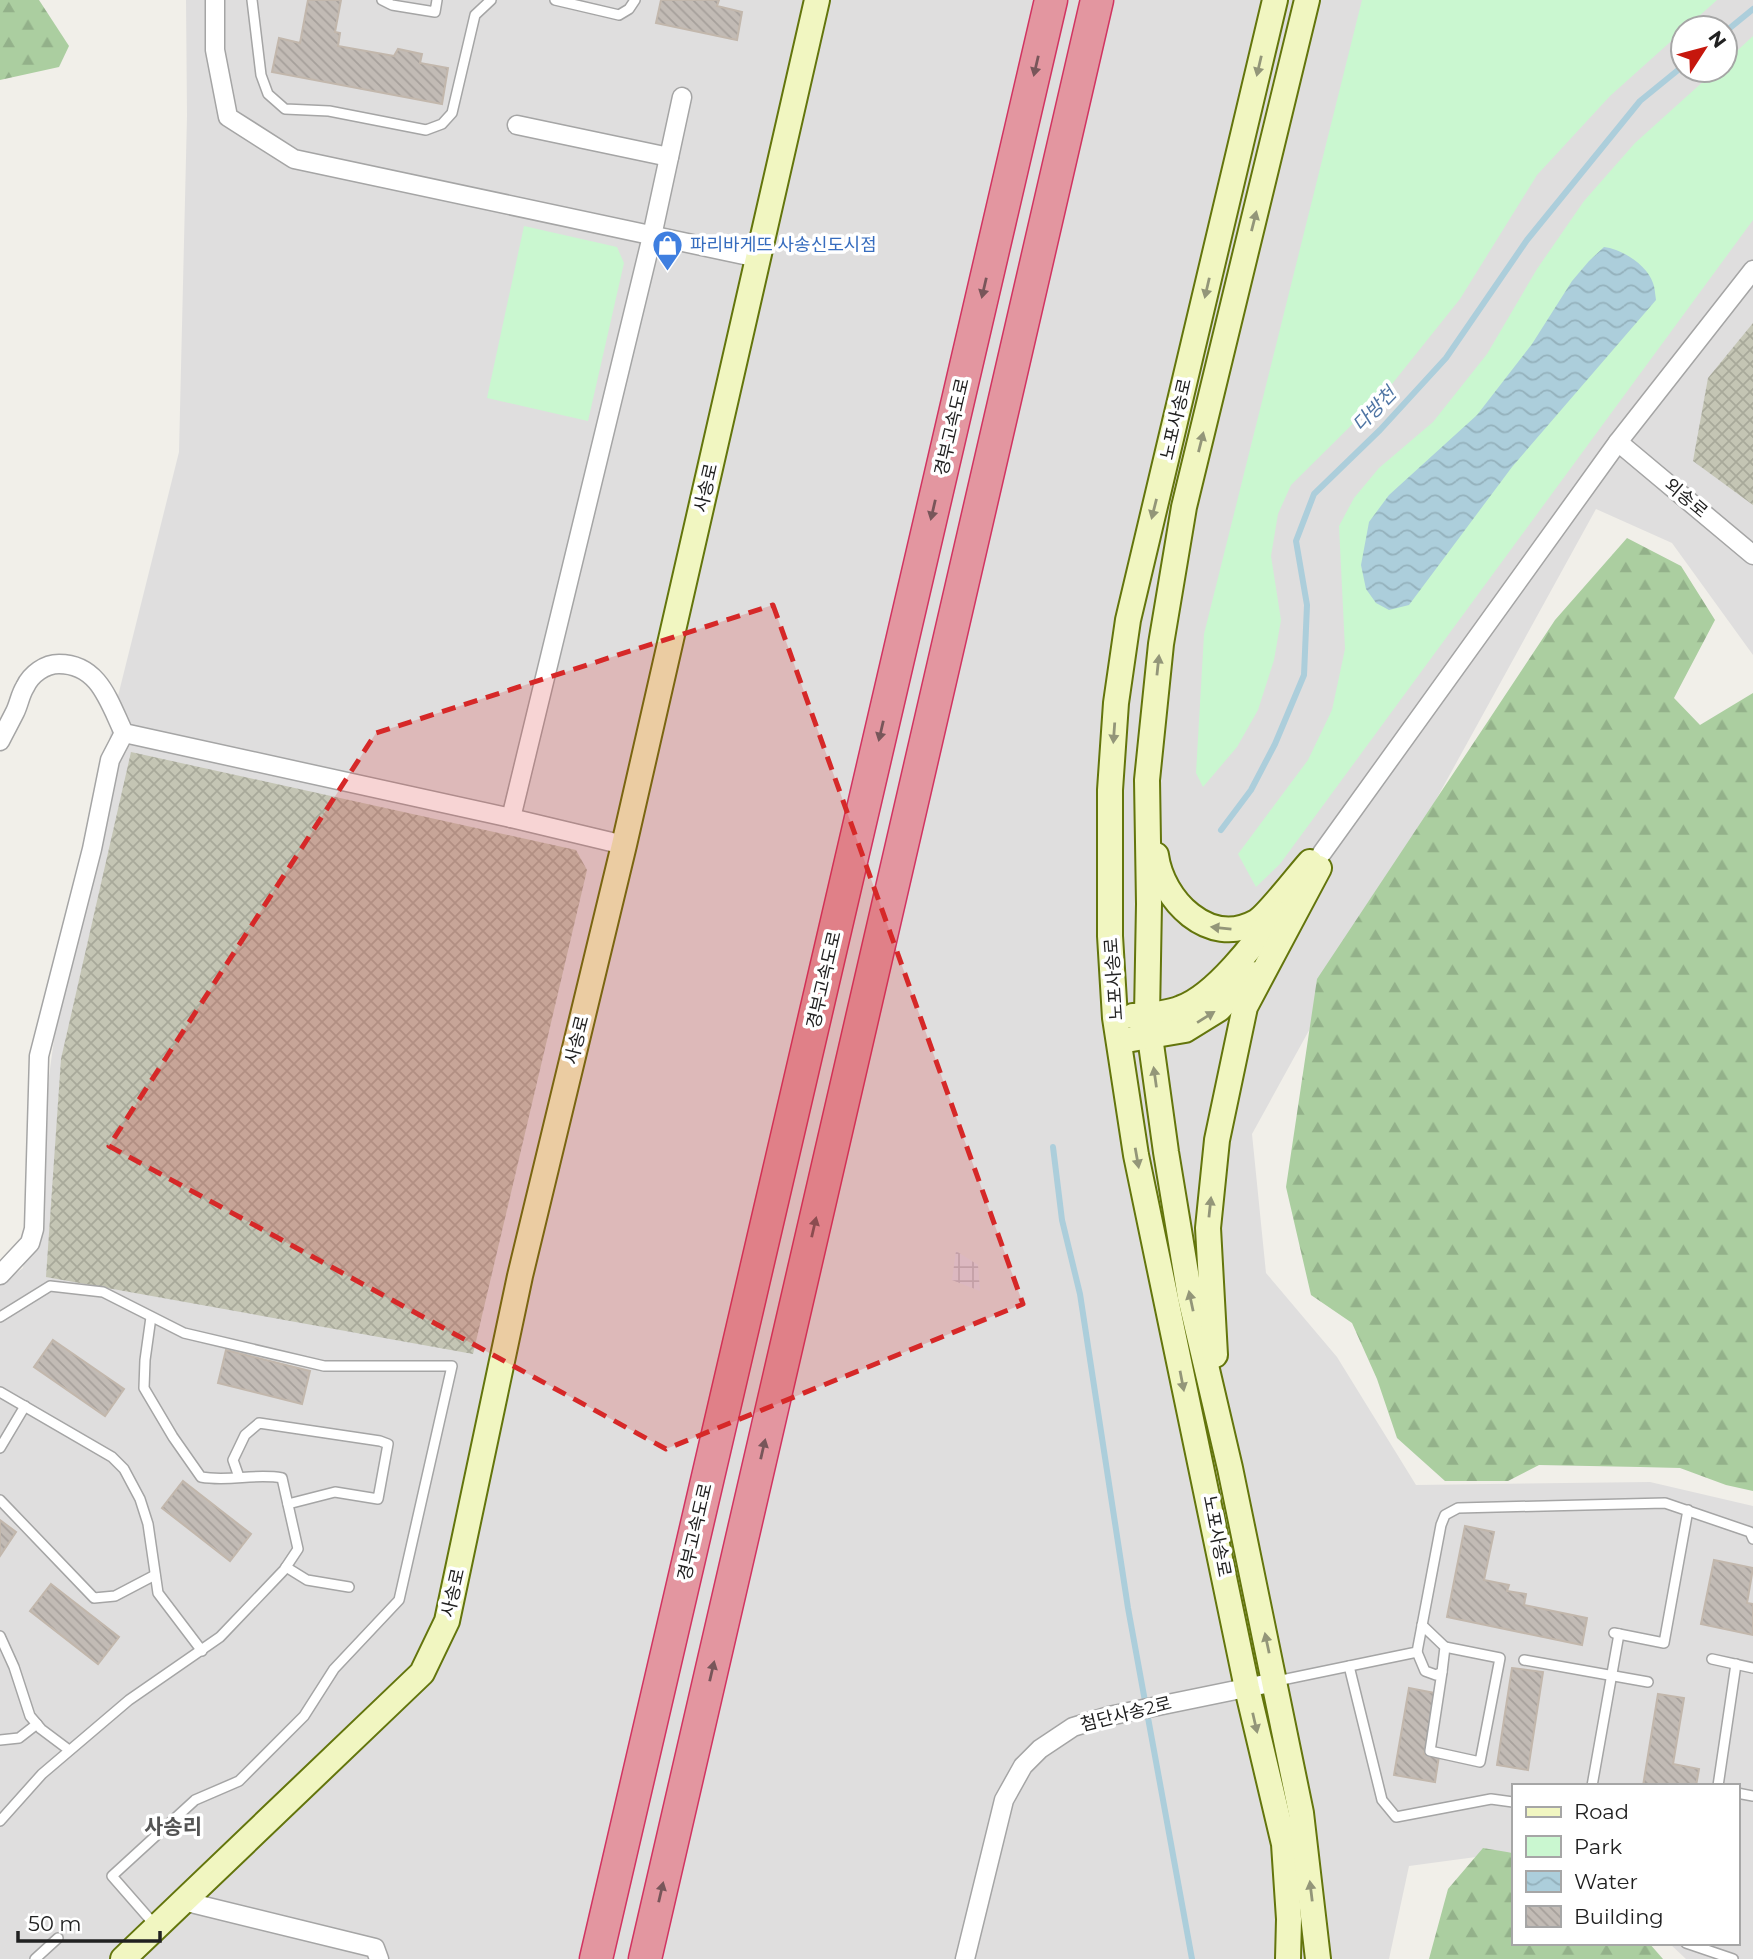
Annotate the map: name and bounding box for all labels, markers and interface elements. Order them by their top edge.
north arrow [1669,14,1739,84]
text: N [1704,26,1731,52]
one-way arrow [1253,55,1264,77]
one-way arrow [1030,56,1041,78]
one-way arrow [1249,210,1260,232]
shop icon: 파리바게뜨 사송신도시점 [650,228,684,272]
place label: 파리바게뜨 사송신도시점 [690,234,877,256]
one-way arrow [979,277,990,299]
one-way arrow [1201,277,1212,299]
street label: 경부고속도로 [930,376,974,478]
street label: 노포사송로 [1156,376,1196,462]
water label: 다방천 [1348,381,1402,436]
one-way arrow [1196,431,1207,453]
street label: 사송로 [690,461,722,515]
street label: 외송로 [1660,474,1712,522]
one-way arrow [1148,498,1159,520]
one-way arrow [927,499,938,521]
one-way arrow [1153,654,1164,676]
one-way arrow [876,720,887,742]
one-way arrow [1108,722,1119,744]
one-way arrow [1210,922,1232,933]
street label: 경부고속도로 [802,929,846,1031]
street label: 노포사송로 [1100,937,1128,1021]
one-way arrow [1197,1010,1216,1023]
street label: 사송로 [560,1013,594,1067]
one-way arrow [1149,1066,1160,1088]
one-way arrow [1131,1147,1142,1169]
one-way arrow [1205,1196,1216,1218]
one-way arrow [809,1216,820,1238]
one-way arrow [1186,1290,1197,1312]
one-way arrow [1177,1370,1188,1392]
one-way arrow [758,1438,769,1460]
street label: 경부고속도로 [673,1481,717,1583]
street label: 노포사송로 [1198,1493,1236,1579]
street label: 사송로 [437,1566,469,1620]
one-way arrow [1261,1632,1272,1654]
one-way arrow [706,1660,717,1682]
street label: 첨단사송2로 [1078,1692,1174,1736]
one-way arrow [1250,1712,1261,1734]
legend [1512,1784,1739,1945]
text: Road [1574,1799,1629,1824]
district label: 사송리 [144,1814,202,1839]
text: Park [1574,1834,1622,1859]
text: Water [1574,1869,1638,1894]
one-way arrow [1305,1880,1316,1902]
one-way arrow [655,1881,666,1903]
scale bar [18,1899,159,1943]
text: Building [1574,1904,1664,1929]
text: 50 m [28,1911,82,1936]

